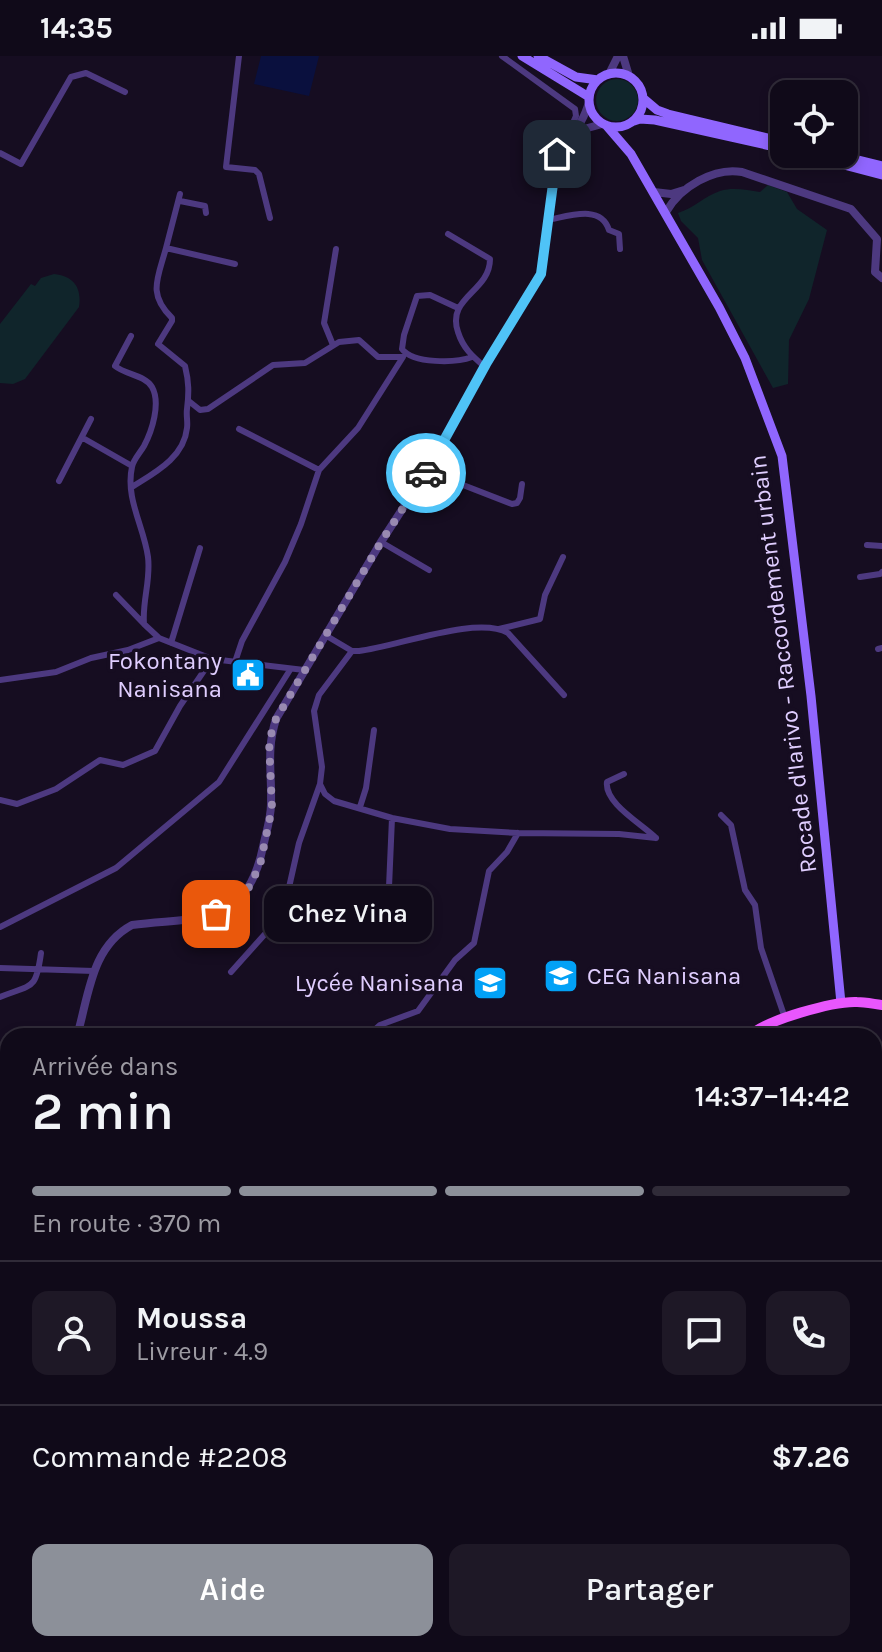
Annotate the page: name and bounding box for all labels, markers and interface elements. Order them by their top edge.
text: 14:35 [40,10,113,46]
map controls [770,80,858,168]
button: locate [770,80,858,168]
pin [523,120,591,188]
icon: home [535,132,579,176]
courier [386,433,466,513]
icon: car [404,451,448,495]
street label: Rocade d'Iarivo - Raccordement urbain [743,453,823,875]
place label: Fokontany Nanisana [108,647,222,703]
public building icon: Fokontany Nanisana [229,656,267,694]
pin [182,880,250,948]
callout: Chez Vina [264,886,432,942]
icon: bag [194,892,238,936]
text: Chez Vina [288,898,408,929]
school or university icon: CEG Nanisana [542,957,580,995]
place label: CEG Nanisana [587,962,741,990]
school or university icon: Lycée Nanisana [471,964,509,1002]
place label: Lycée Nanisana [295,969,464,997]
text: Arrivée dans [32,1051,179,1082]
text: 14:37–14:42 [694,1078,850,1114]
text: 2 min [32,1081,174,1142]
text: En route · 370 m [32,1208,221,1239]
button: person [32,1291,116,1375]
button: chat [662,1291,746,1375]
button: phone [766,1291,850,1375]
text: Moussa [136,1300,247,1336]
text: Livreur · 4.9 [136,1336,268,1367]
text: Commande #2208 [32,1439,288,1475]
text: $7.26 [772,1439,850,1475]
button: Aide [32,1544,433,1636]
button: Partager [449,1544,850,1636]

